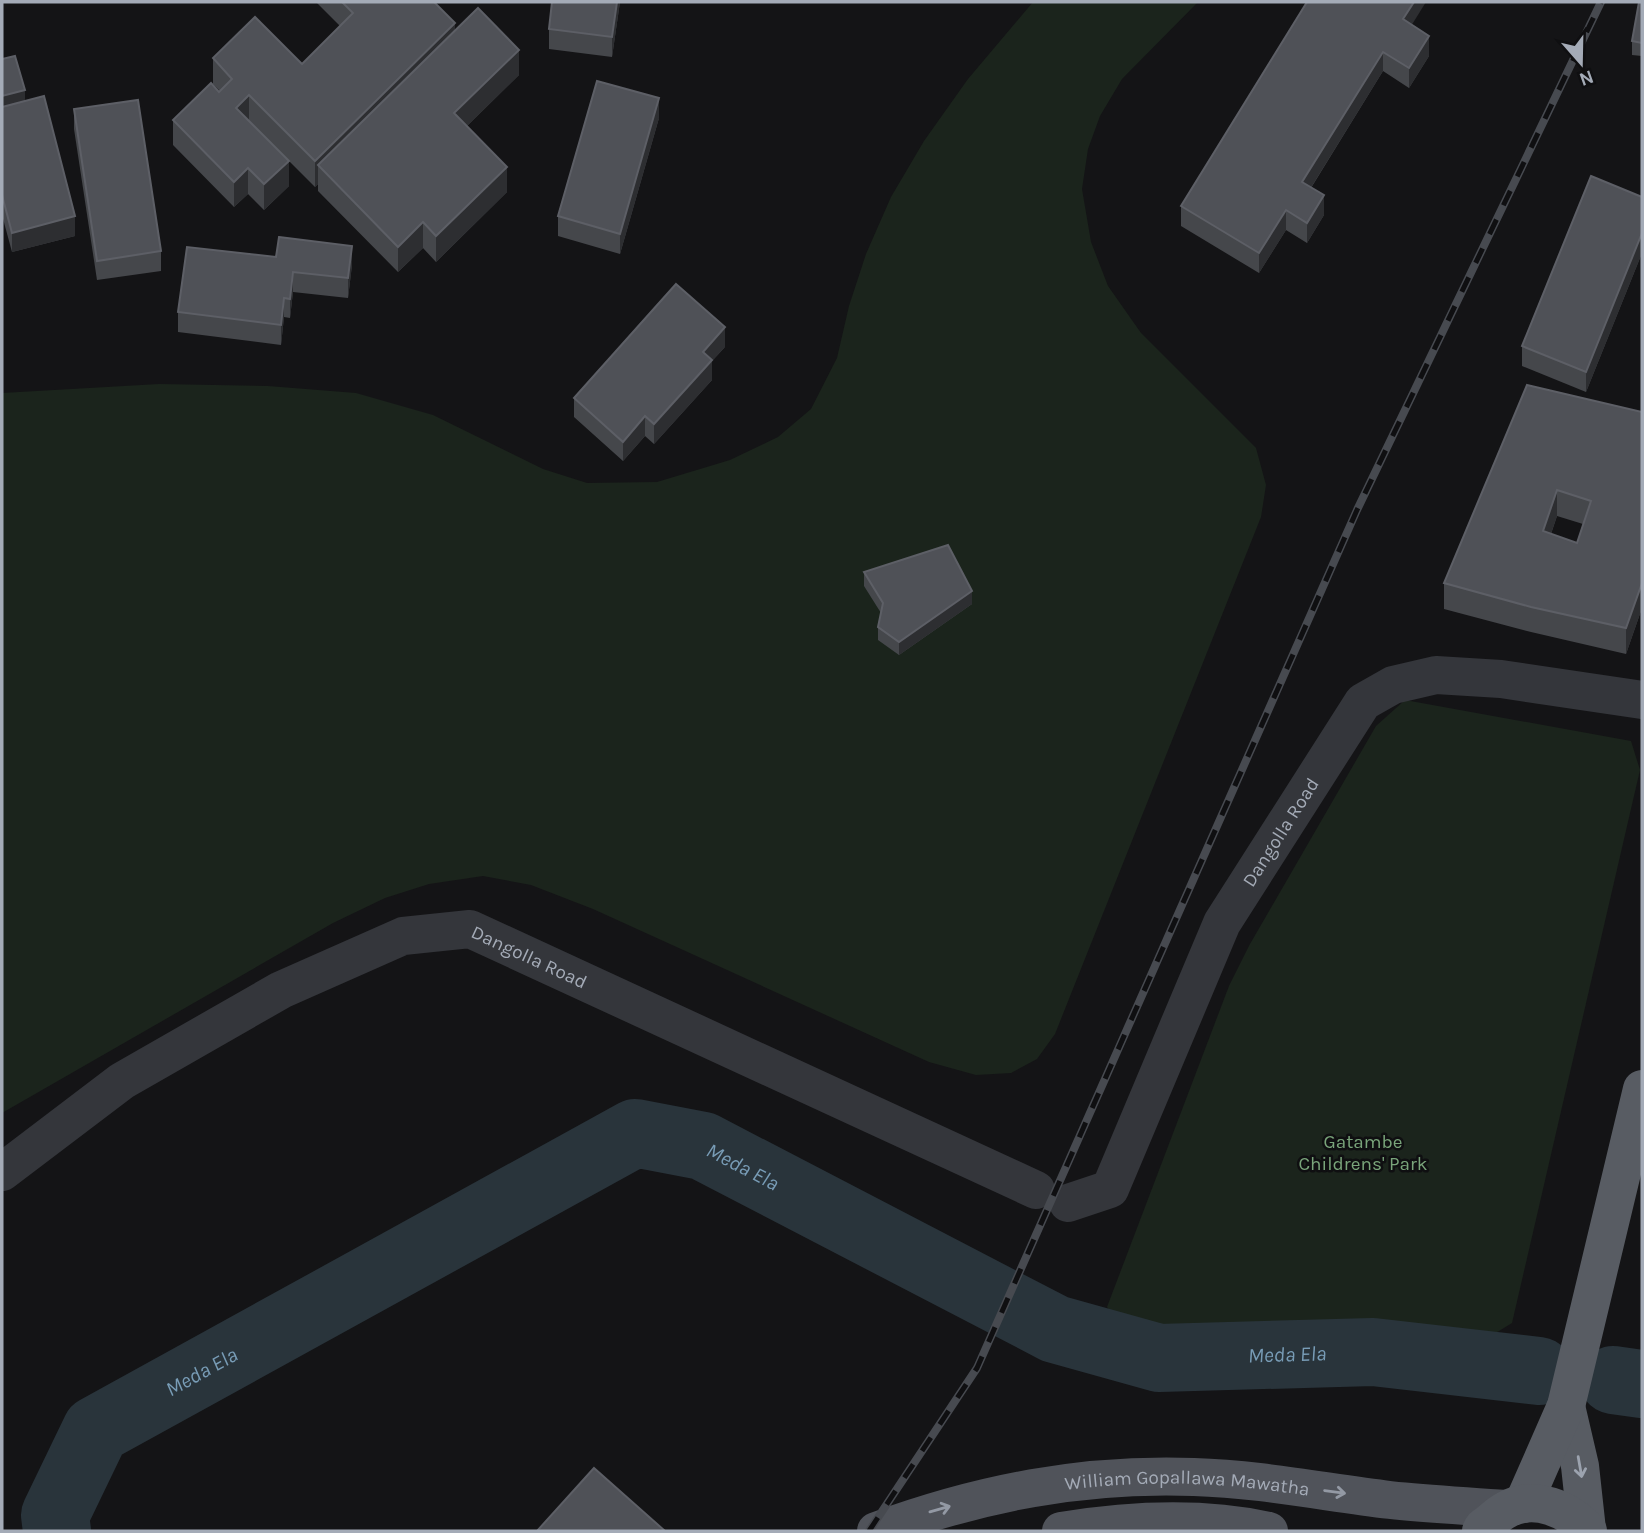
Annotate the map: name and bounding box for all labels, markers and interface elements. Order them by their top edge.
north arrow [1546,28,1616,98]
text: N [1576,65,1597,91]
street label: Dangolla Road [1238,774,1324,891]
street label: Dangolla Road [468,921,590,993]
park label: Gatambe Childrens' Park [1298,1131,1428,1175]
water label: Meda Ela [702,1138,783,1195]
water label: Meda Ela [1247,1341,1327,1368]
water label: Meda Ela [161,1342,242,1401]
one-way arrow [1574,1455,1587,1478]
street label: William Gopallawa Mawatha [1064,1466,1311,1501]
one-way arrow [1323,1486,1346,1499]
one-way arrow [928,1502,951,1515]

